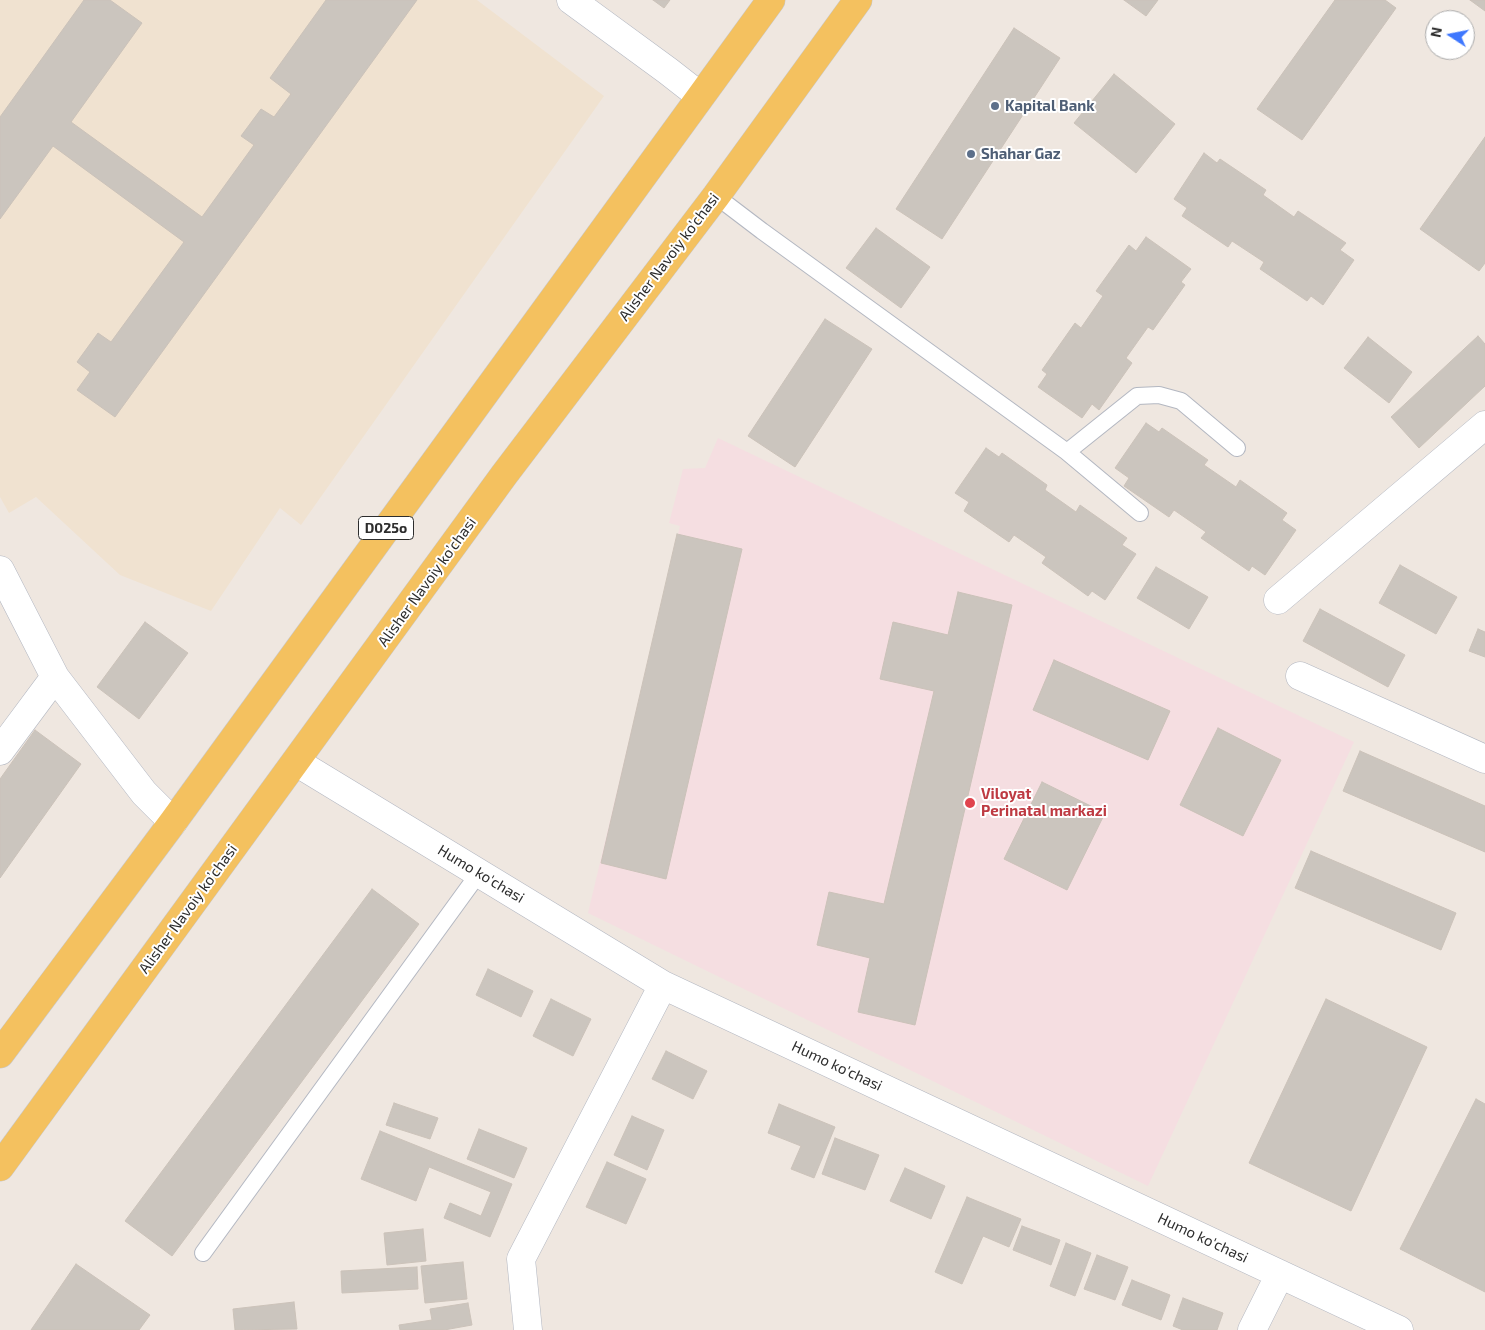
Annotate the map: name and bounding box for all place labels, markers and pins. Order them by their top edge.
place label: Kapital Bank [1005,97,1095,115]
marker: Kapital Bank [989,100,1001,112]
place label: Shahar Gaz [981,145,1061,163]
marker: Shahar Gaz [965,148,977,160]
place label: Viloyat Perinatal markazi [981,785,1107,820]
marker: Viloyat Perinatal markazi [963,796,977,810]

